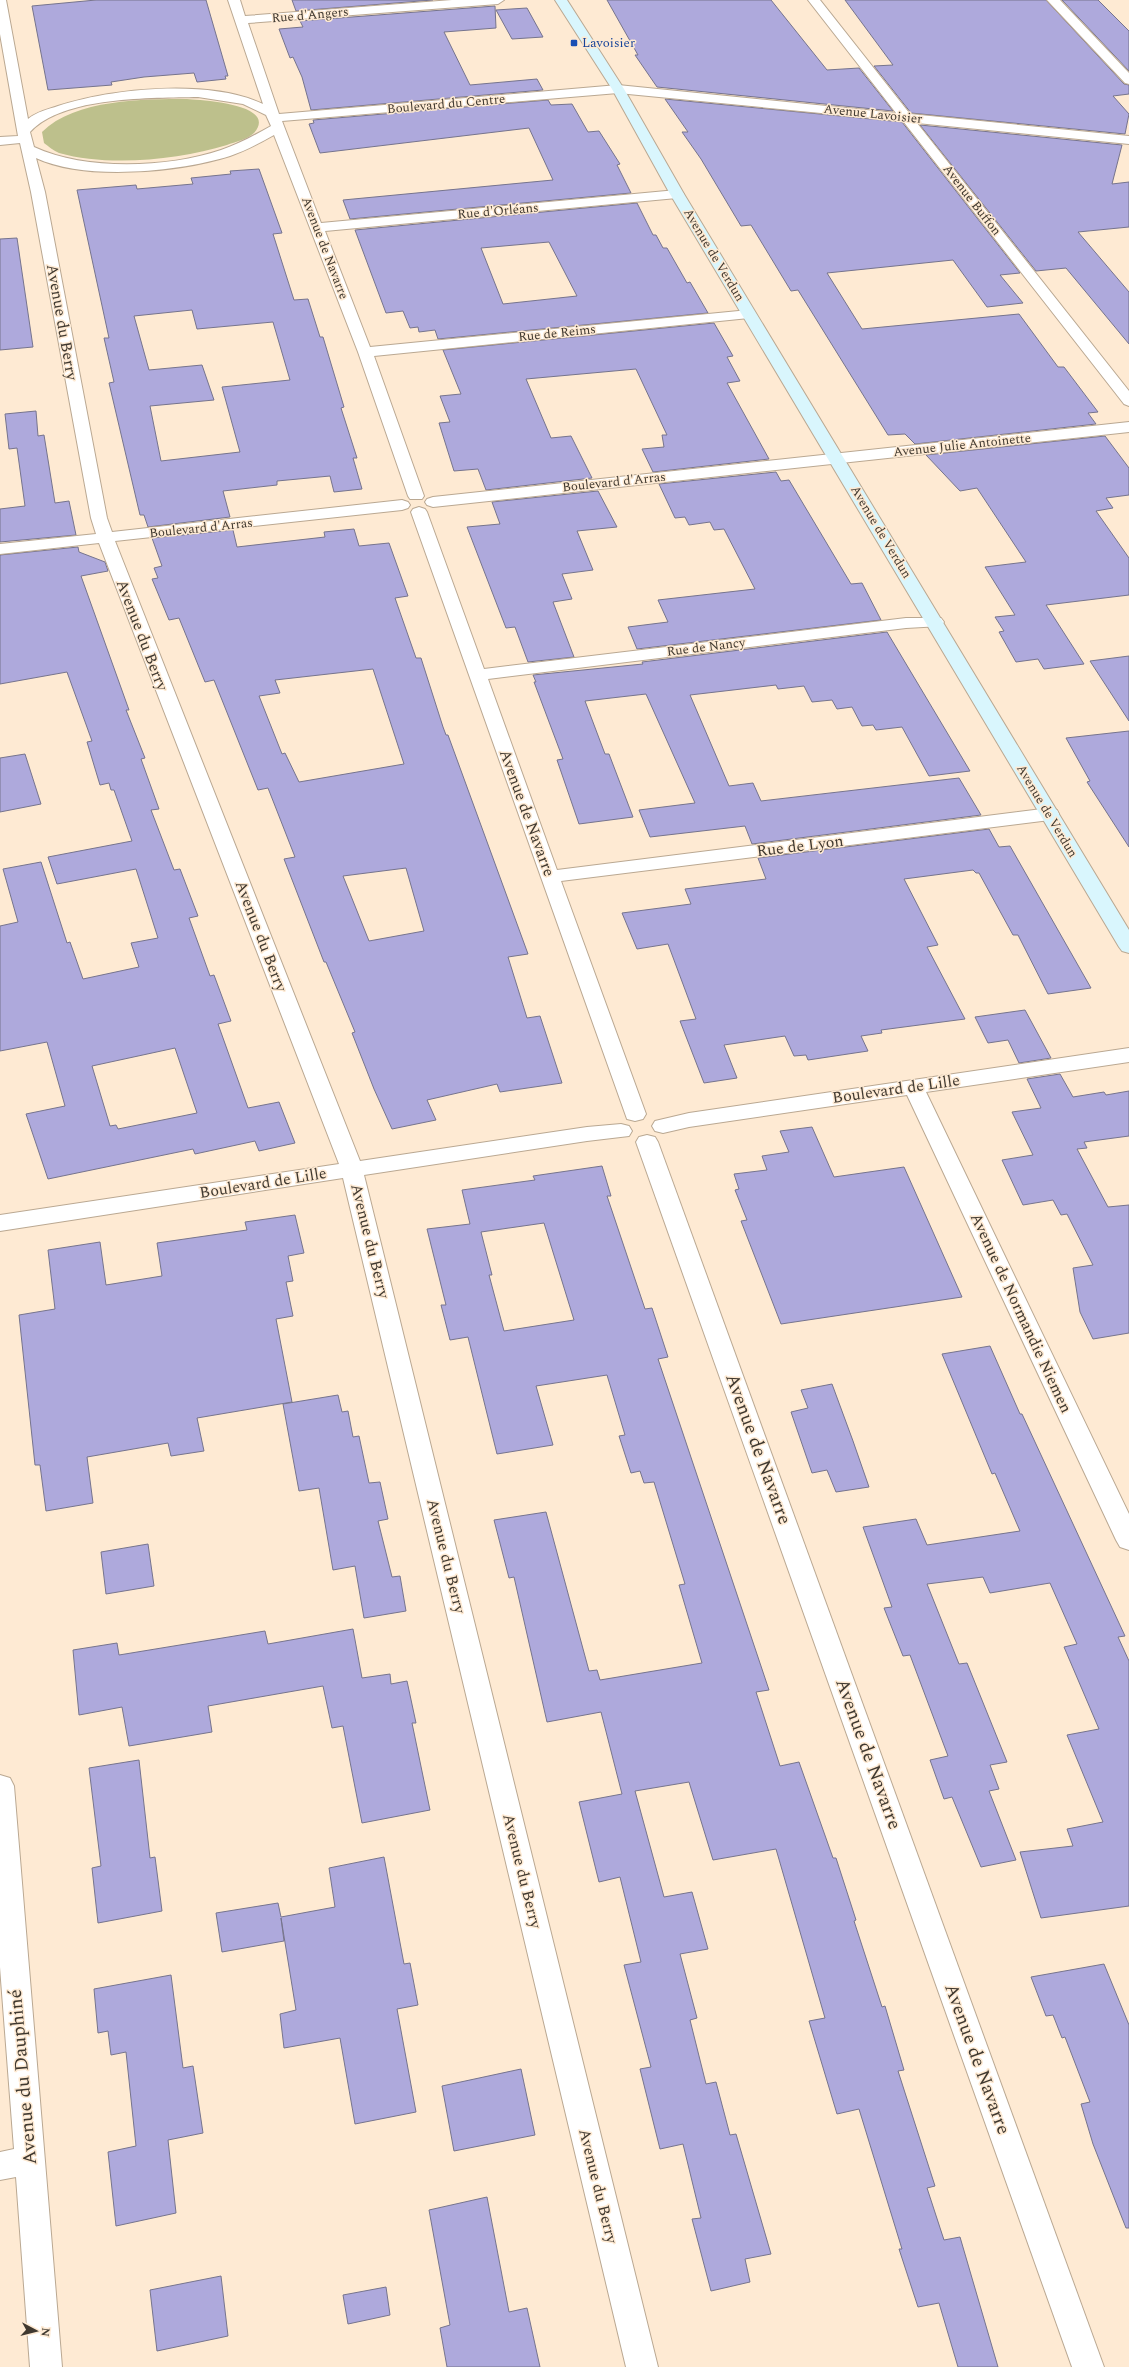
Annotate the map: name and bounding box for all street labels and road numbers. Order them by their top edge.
street label: Rue d'Angers [271,2,349,28]
street label: Boulevard du Centre [386,89,506,119]
street label: Avenue Lavoisier [823,99,923,129]
street label: Avenue Buffon [938,160,1006,240]
street label: Avenue de Navarre [296,194,354,302]
street label: Rue d'Orléans [457,197,539,225]
street label: Avenue de Verdun [678,205,750,306]
street label: Avenue du Berry [40,262,84,383]
street label: Rue de Reims [517,319,597,347]
street label: Avenue Julie Antoinette [892,428,1032,462]
street label: Boulevard d'Arras [561,467,667,497]
street label: Avenue de Verdun [845,482,917,583]
street label: Boulevard d'Arras [148,513,254,543]
street label: Avenue du Berry [110,576,175,695]
street label: Rue de Nancy [666,632,747,662]
street label: Avenue de Navarre [493,746,561,880]
street label: Avenue de Verdun [1011,761,1083,862]
street label: Rue de Lyon [755,829,845,863]
street label: Avenue du Berry [229,877,294,996]
street label: Boulevard de Lille [831,1068,961,1110]
street label: Boulevard de Lille [198,1161,328,1205]
street label: Avenue du Berry [344,1181,396,1302]
street label: Avenue de Normandie Niemen [964,1209,1078,1417]
street label: Avenue de Navarre [717,1369,799,1529]
street label: Avenue du Berry [420,1496,472,1617]
street label: Avenue de Navarre [827,1674,909,1834]
street label: Avenue du Berry [496,1811,548,1932]
street label: Avenue de Navarre [936,1979,1018,2139]
street label: Avenue du Dauphiné [1,1988,45,2166]
street label: Avenue du Berry [572,2126,624,2247]

